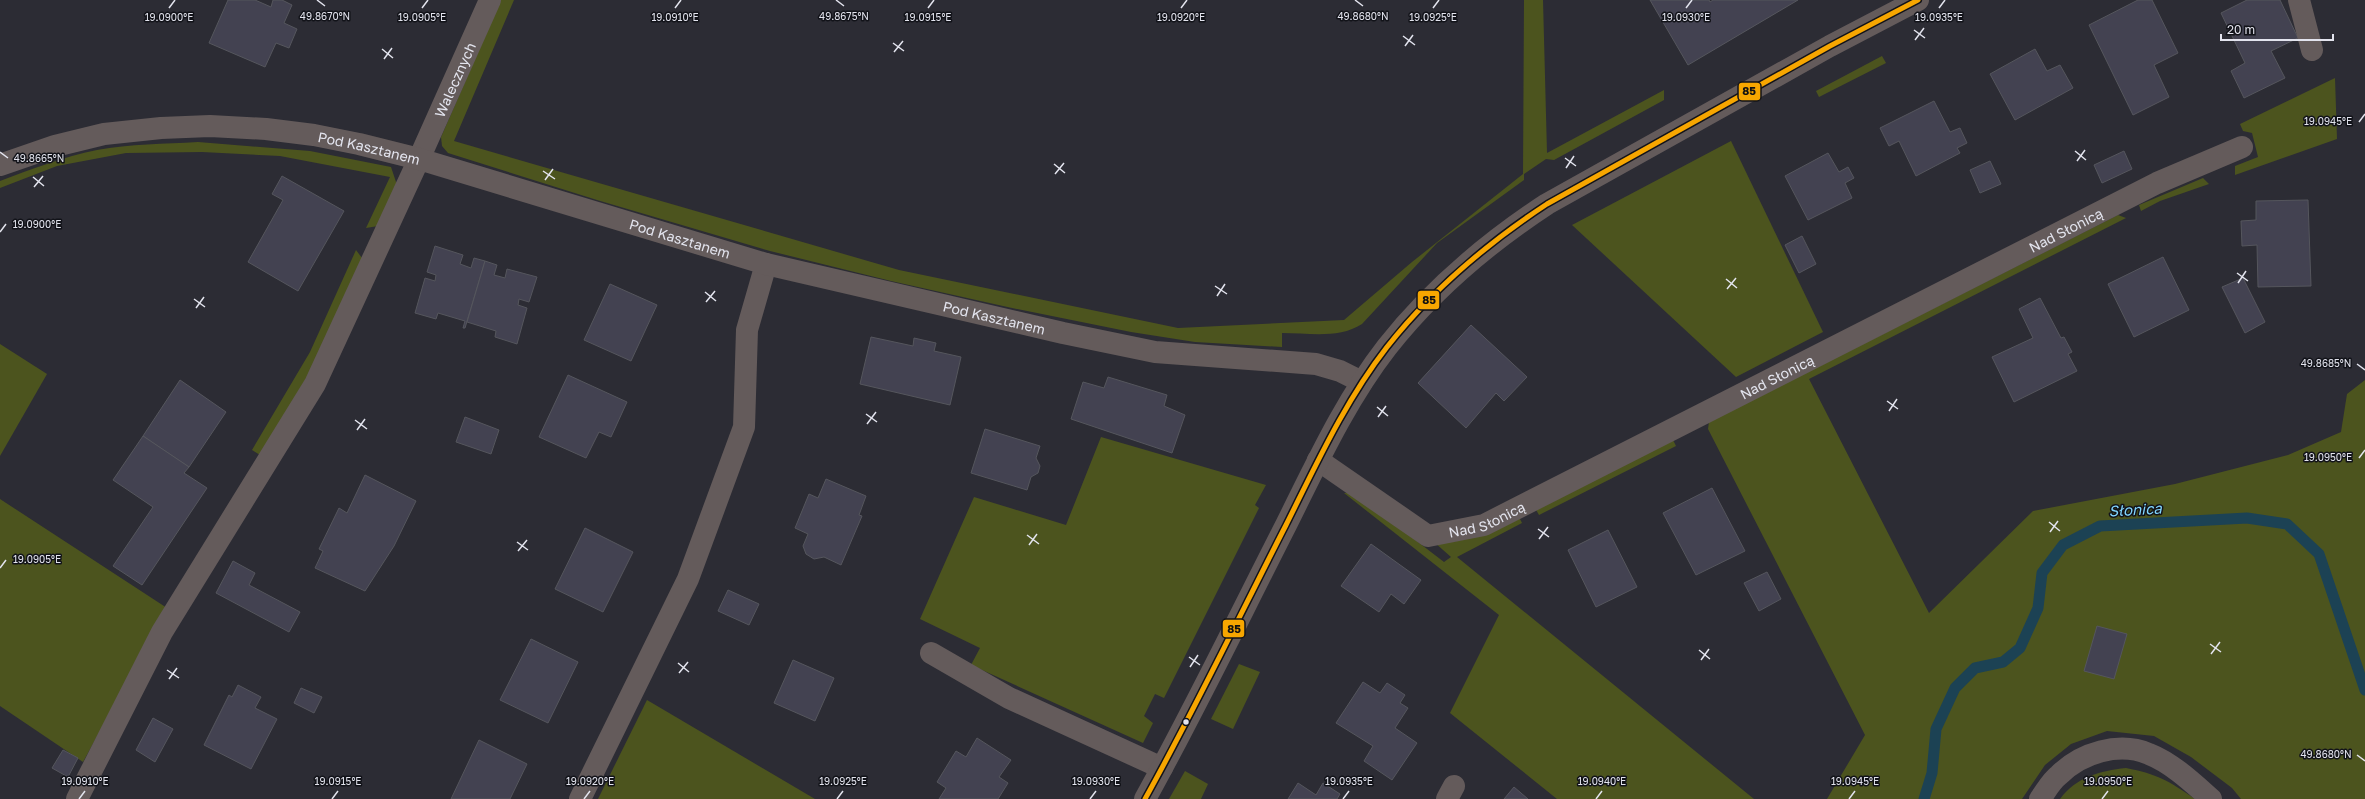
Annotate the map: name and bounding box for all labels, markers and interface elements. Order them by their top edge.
text: 49.8670°N [300,10,350,22]
text: 49.8675°N [819,10,869,22]
text: 49.8680°N [1337,10,1389,22]
text: 19.0900°E [145,11,193,23]
text: 19.0905°E [398,11,446,23]
text: 19.0910°E [651,11,699,23]
text: 19.0915°E [905,11,951,23]
text: 19.0920°E [1157,11,1205,23]
text: 19.0925°E [1409,11,1457,23]
text: 19.0930°E [1662,11,1710,23]
text: 19.0935°E [1915,11,1963,23]
scale bar [2221,16,2333,42]
text: 20 m [2227,22,2255,37]
street label: Walecznych [430,39,479,120]
line badge: 85 [1738,82,1761,101]
text: 85 [1742,84,1756,97]
text: 19.0945°E [2304,115,2352,127]
street label: Pod Kasztanem [317,128,422,168]
text: 49.8665°N [14,152,64,164]
street label: Nad Słonicą [2026,204,2105,255]
street label: Pod Kasztanem [628,215,733,261]
text: 19.0900°E [13,218,61,230]
line badge: 85 [1417,290,1440,310]
text: 85 [1422,293,1436,306]
street label: Pod Kasztanem [941,297,1047,337]
street label: Nad Słonicą [1737,350,1816,402]
text: 49.8685°N [2301,357,2351,369]
text: 19.0950°E [2304,451,2352,463]
street label: Nad Słonicą [1447,497,1528,540]
water label: Słonica [2108,499,2163,519]
text: 19.0905°E [13,553,61,565]
line badge: 85 [1222,619,1245,638]
text: 85 [1227,622,1241,635]
unlabelled marker [1181,717,1191,727]
text: 49.8680°N [2300,748,2352,760]
text: 19.0910°E [61,775,109,787]
text: 19.0915°E [315,775,361,787]
text: 19.0920°E [566,775,614,787]
text: 19.0925°E [819,775,867,787]
text: 19.0930°E [1072,775,1120,787]
text: 19.0935°E [1325,775,1373,787]
text: 19.0940°E [1578,775,1626,787]
text: 19.0945°E [1831,775,1879,787]
text: 19.0950°E [2084,775,2132,787]

